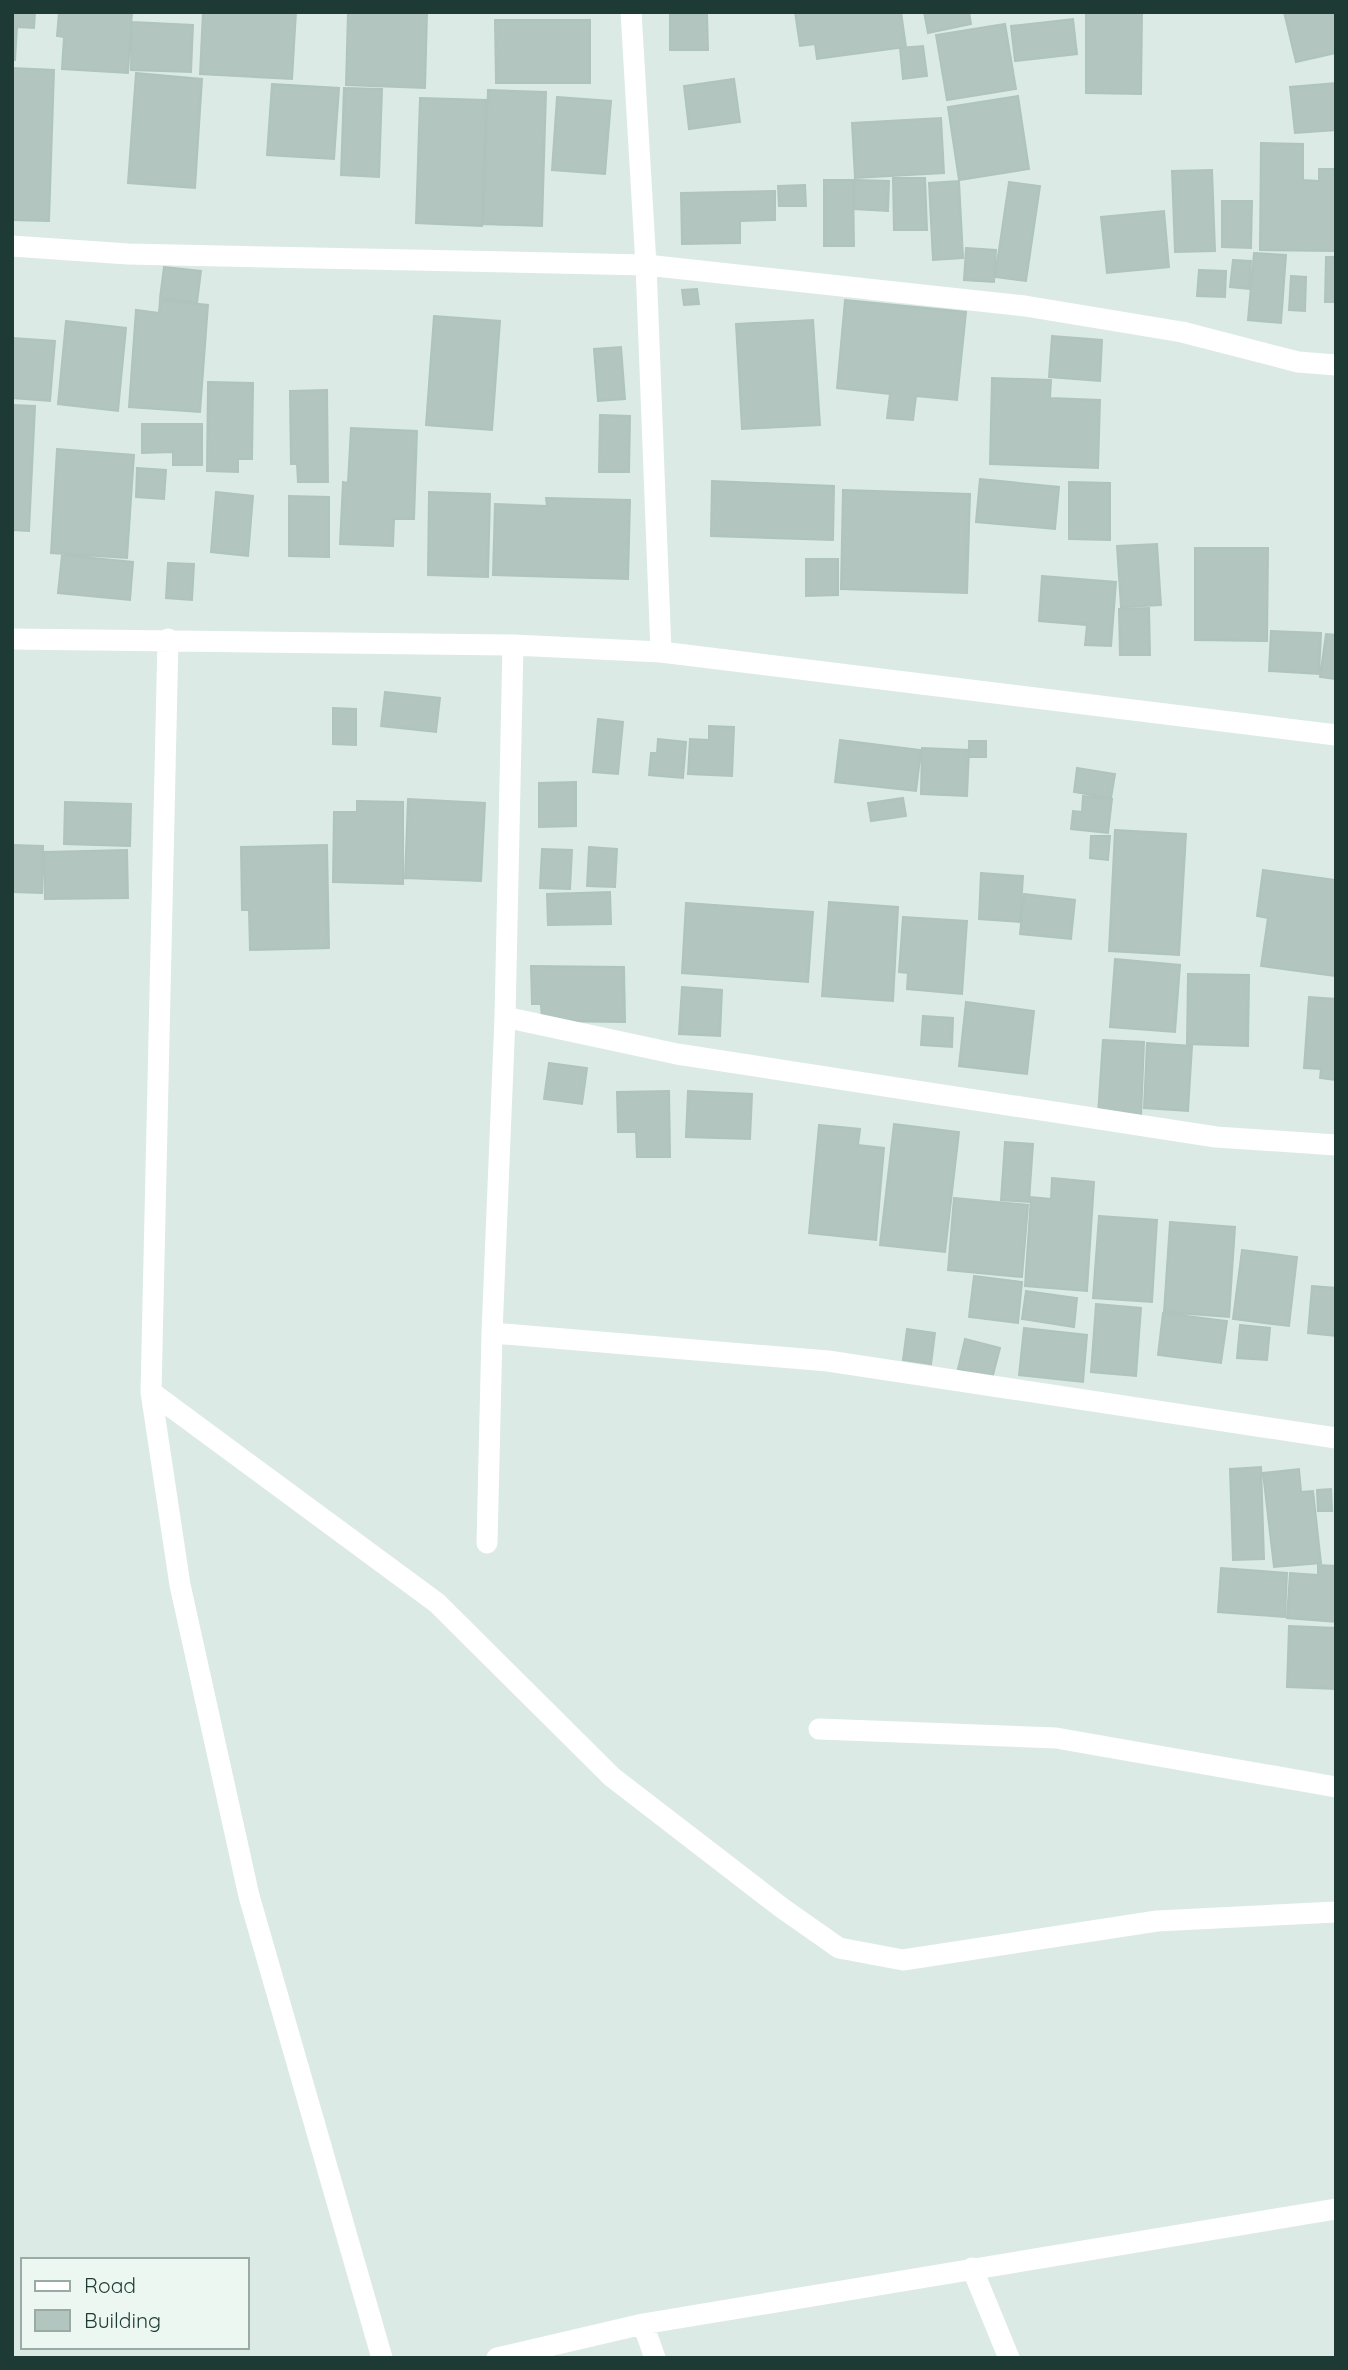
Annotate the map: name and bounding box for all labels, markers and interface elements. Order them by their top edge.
legend [21,2258,248,2349]
text: Road [84,2272,136,2298]
text: Building [84,2307,161,2333]

